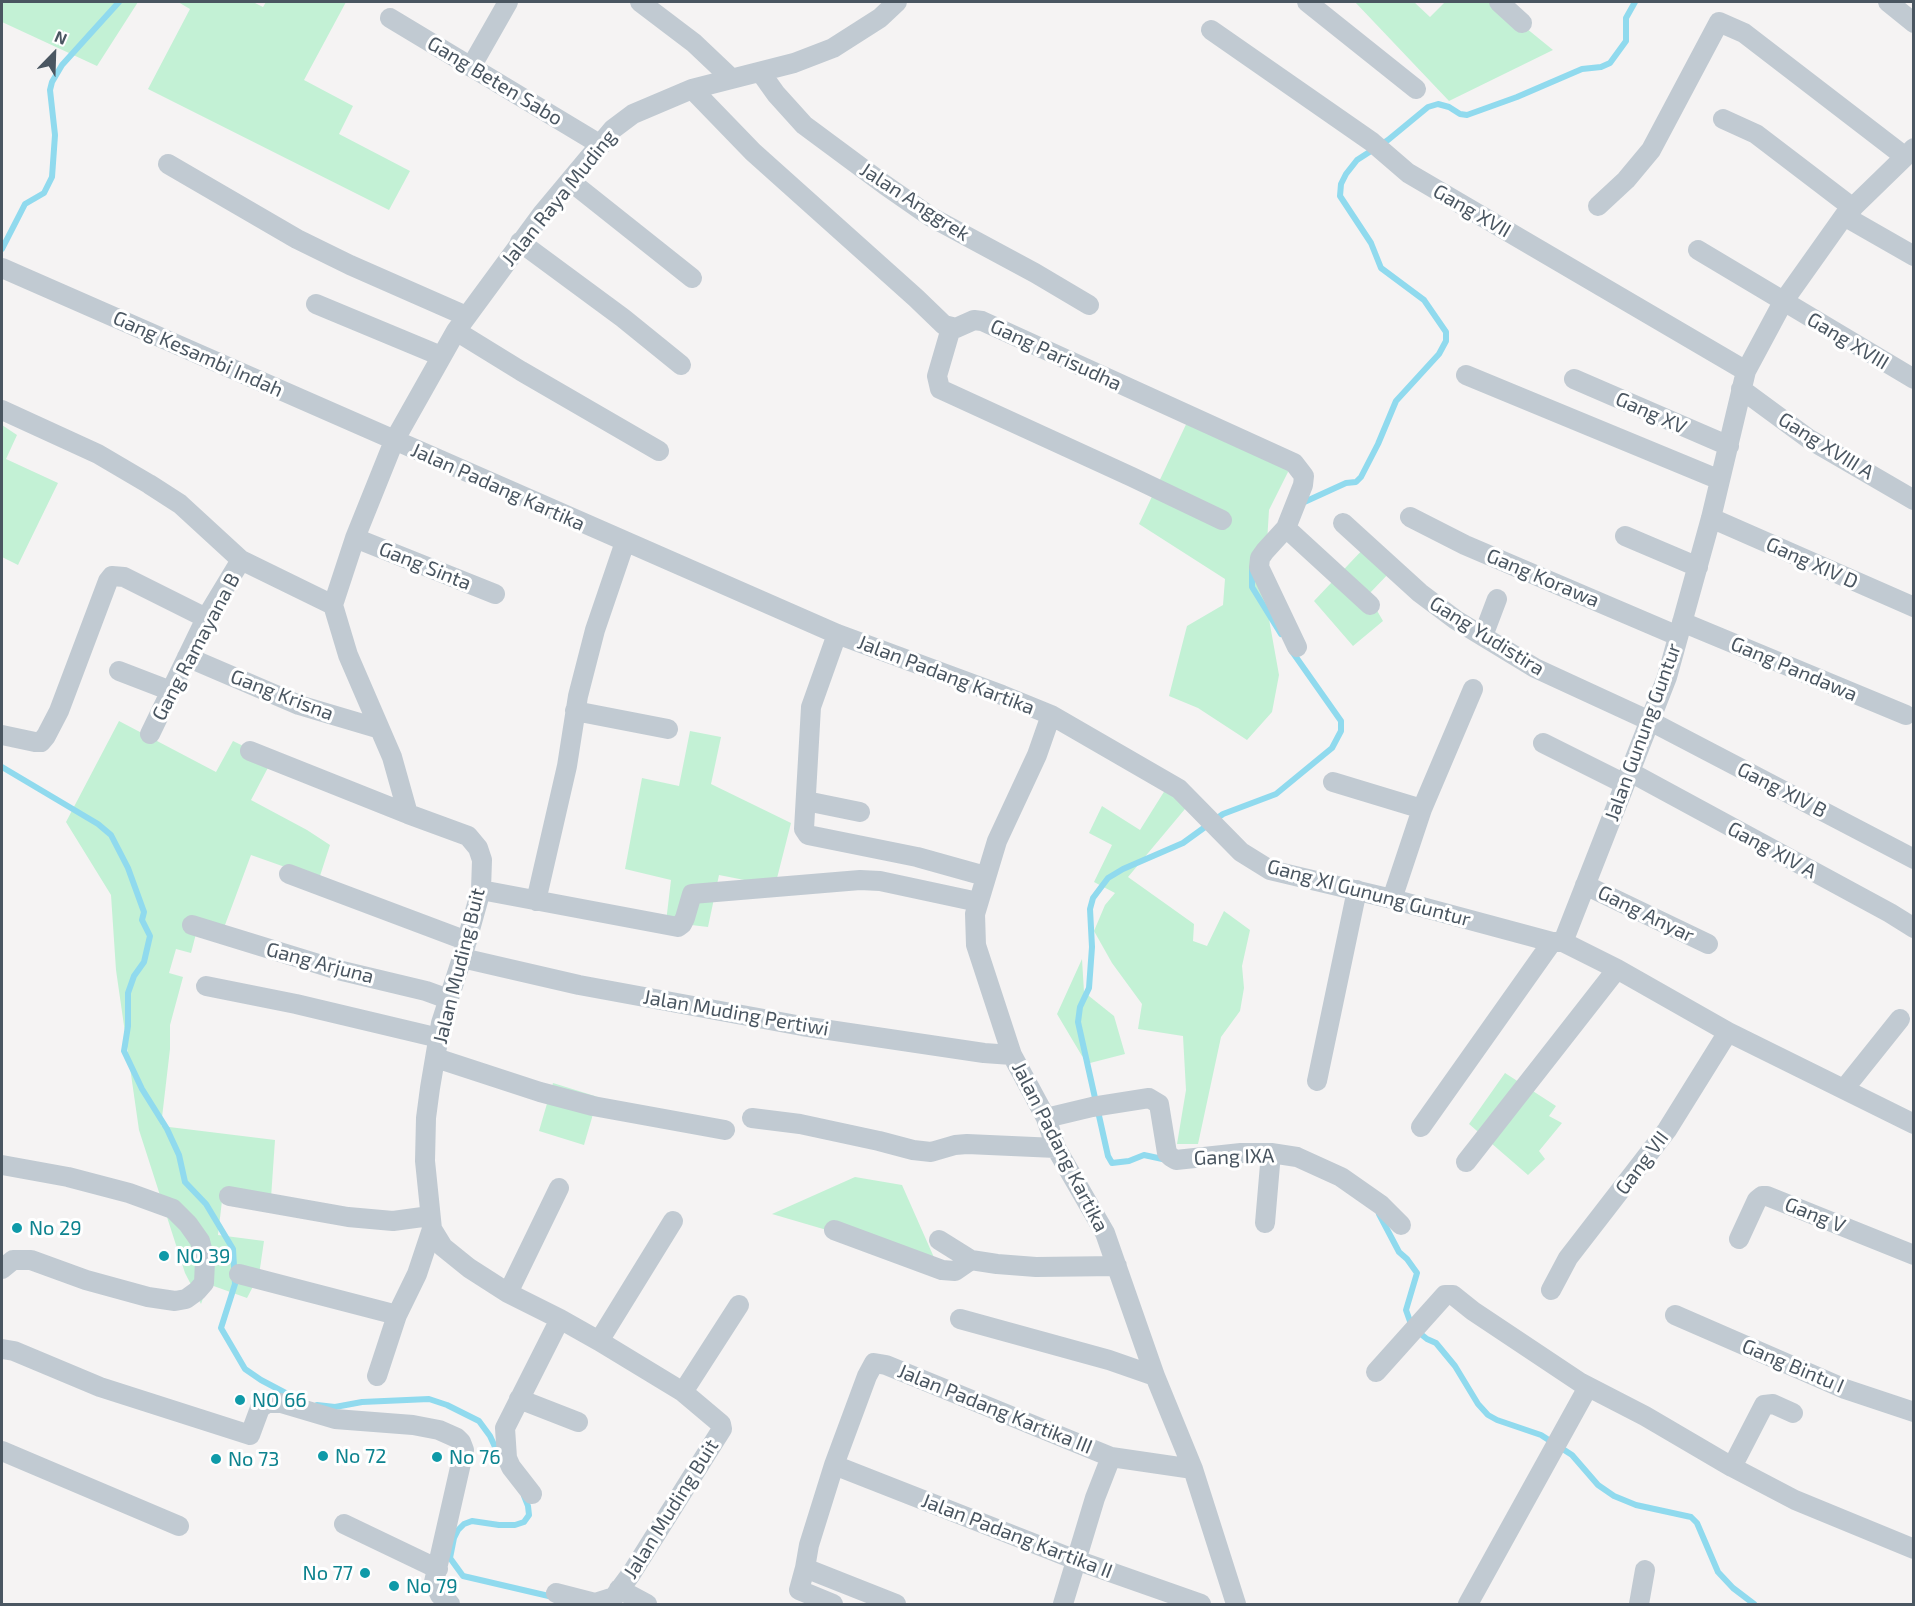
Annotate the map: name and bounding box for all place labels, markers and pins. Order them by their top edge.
place label: No 29 [29,1216,82,1240]
marker: No 29 [10,1221,24,1235]
place label: NO 39 [176,1244,230,1268]
marker: NO 39 [157,1249,171,1263]
place label: NO 66 [252,1388,307,1412]
marker: NO 66 [233,1393,247,1407]
place label: No 72 [335,1444,386,1468]
place label: No 76 [449,1445,501,1469]
place label: No 73 [228,1447,279,1471]
marker: No 72 [316,1449,330,1463]
marker: No 76 [430,1450,444,1464]
marker: No 73 [209,1452,223,1466]
place label: No 77 [303,1561,353,1585]
marker: No 77 [358,1566,372,1580]
place label: No 79 [406,1574,458,1598]
marker: No 79 [387,1579,401,1593]

